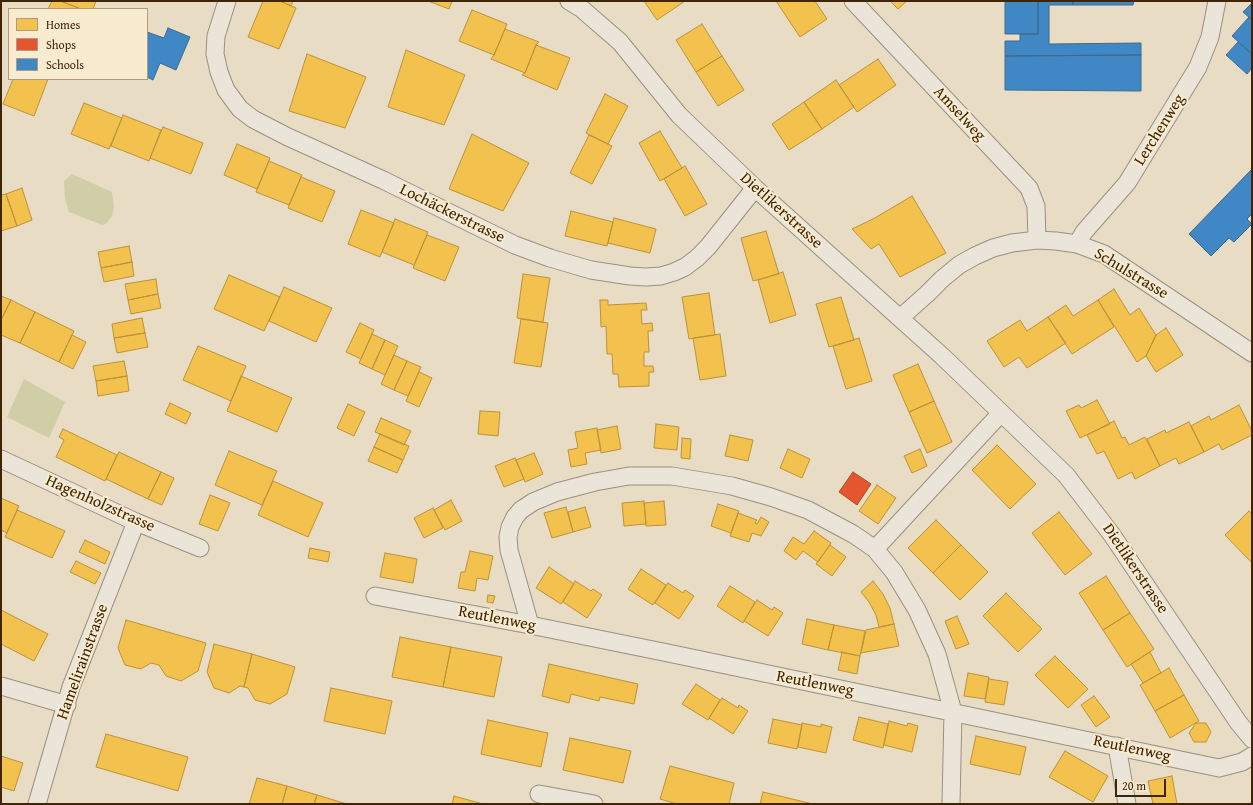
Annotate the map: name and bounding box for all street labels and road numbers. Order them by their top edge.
street label: Amselweg [929,83,989,145]
street label: Lerchenweg [1131,91,1189,169]
street label: Dietlikerstrasse [736,169,826,253]
street label: Lochäckerstrasse [396,180,508,248]
street label: Schulstrasse [1090,244,1172,304]
street label: Hagenholzstrasse [42,471,158,537]
street label: Dietlikerstrasse [1098,520,1172,618]
street label: Hamelirainstrasse [53,602,113,722]
street label: Reutlenweg [457,602,537,636]
street label: Reutlenweg [775,667,855,701]
street label: Reutlenweg [1092,731,1172,767]

